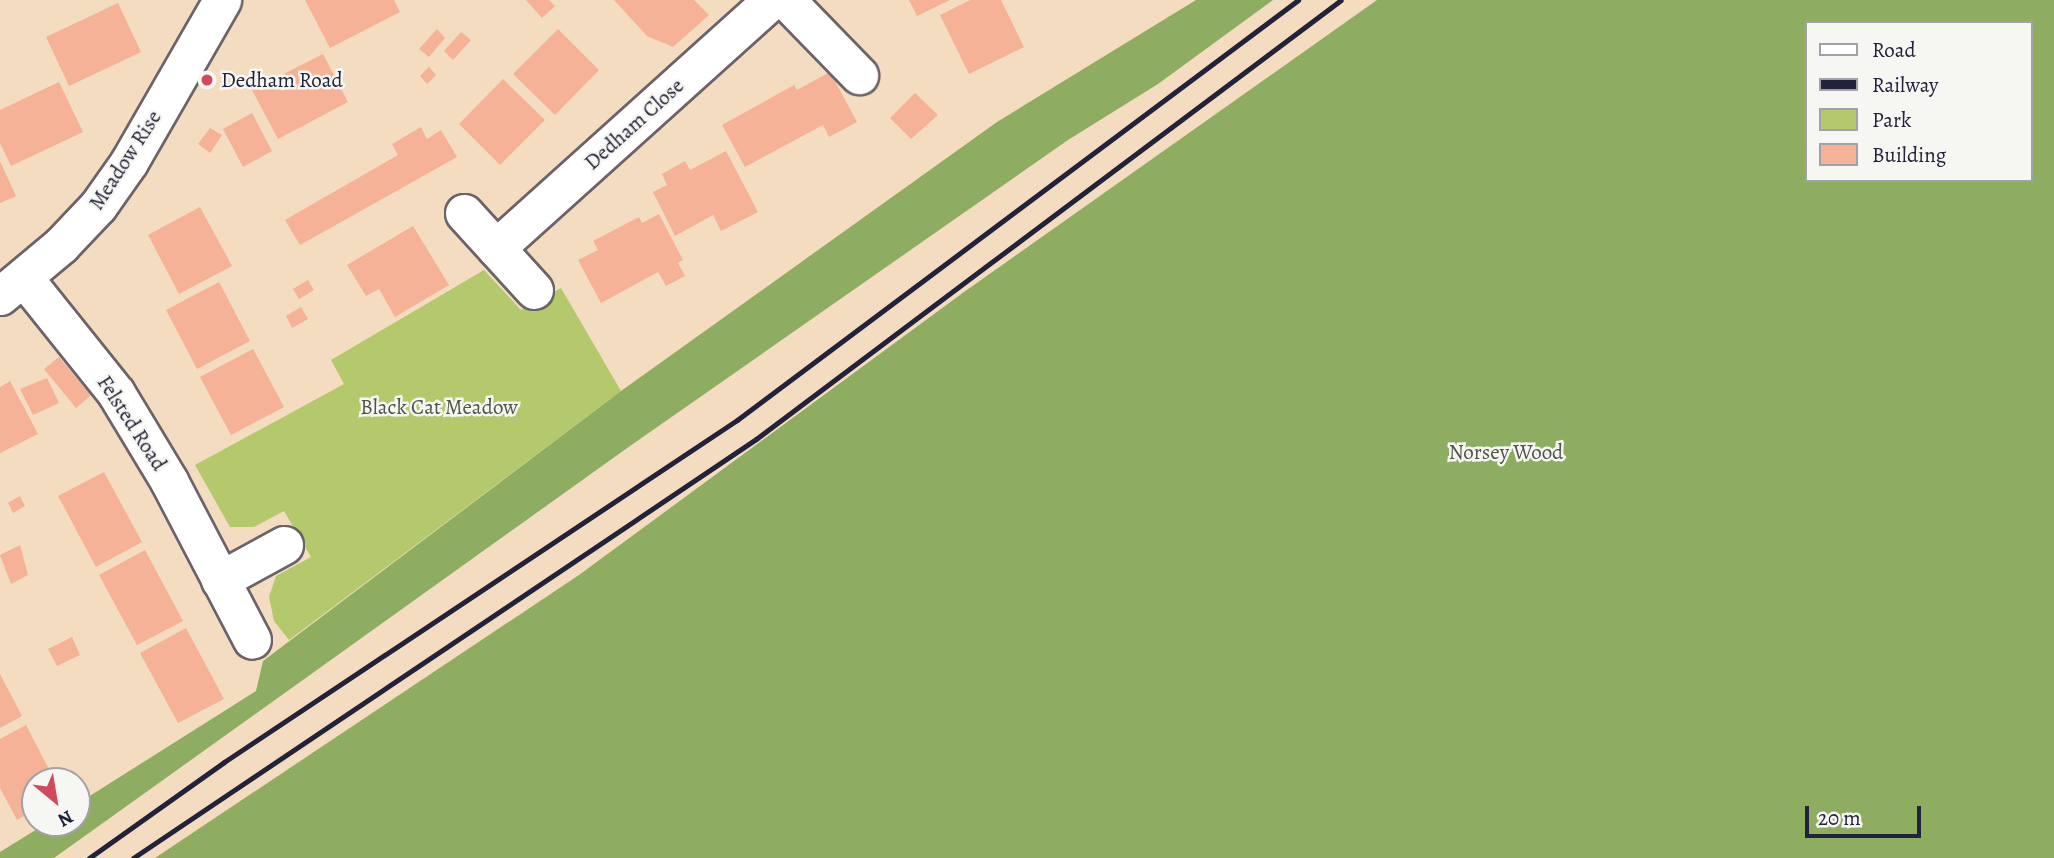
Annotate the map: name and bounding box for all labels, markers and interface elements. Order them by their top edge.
legend [1806,21,2033,182]
text: Road [1872,36,1916,64]
place label: Dedham Road [221,67,343,93]
text: Railway [1872,71,1938,99]
marker: Dedham Road [199,72,215,88]
street label: Dedham Close [579,73,689,175]
street label: Meadow Rise [84,106,166,214]
text: Park [1872,106,1911,134]
text: Building [1872,141,1946,169]
street label: Felsted Road [92,371,172,475]
park label: Black Cat Meadow [360,394,518,420]
park label: Norsey Wood [1449,439,1563,465]
north arrow [21,767,91,837]
scale bar [1809,792,1924,836]
text: N [53,804,78,833]
text: 20 m [1818,804,1861,832]

